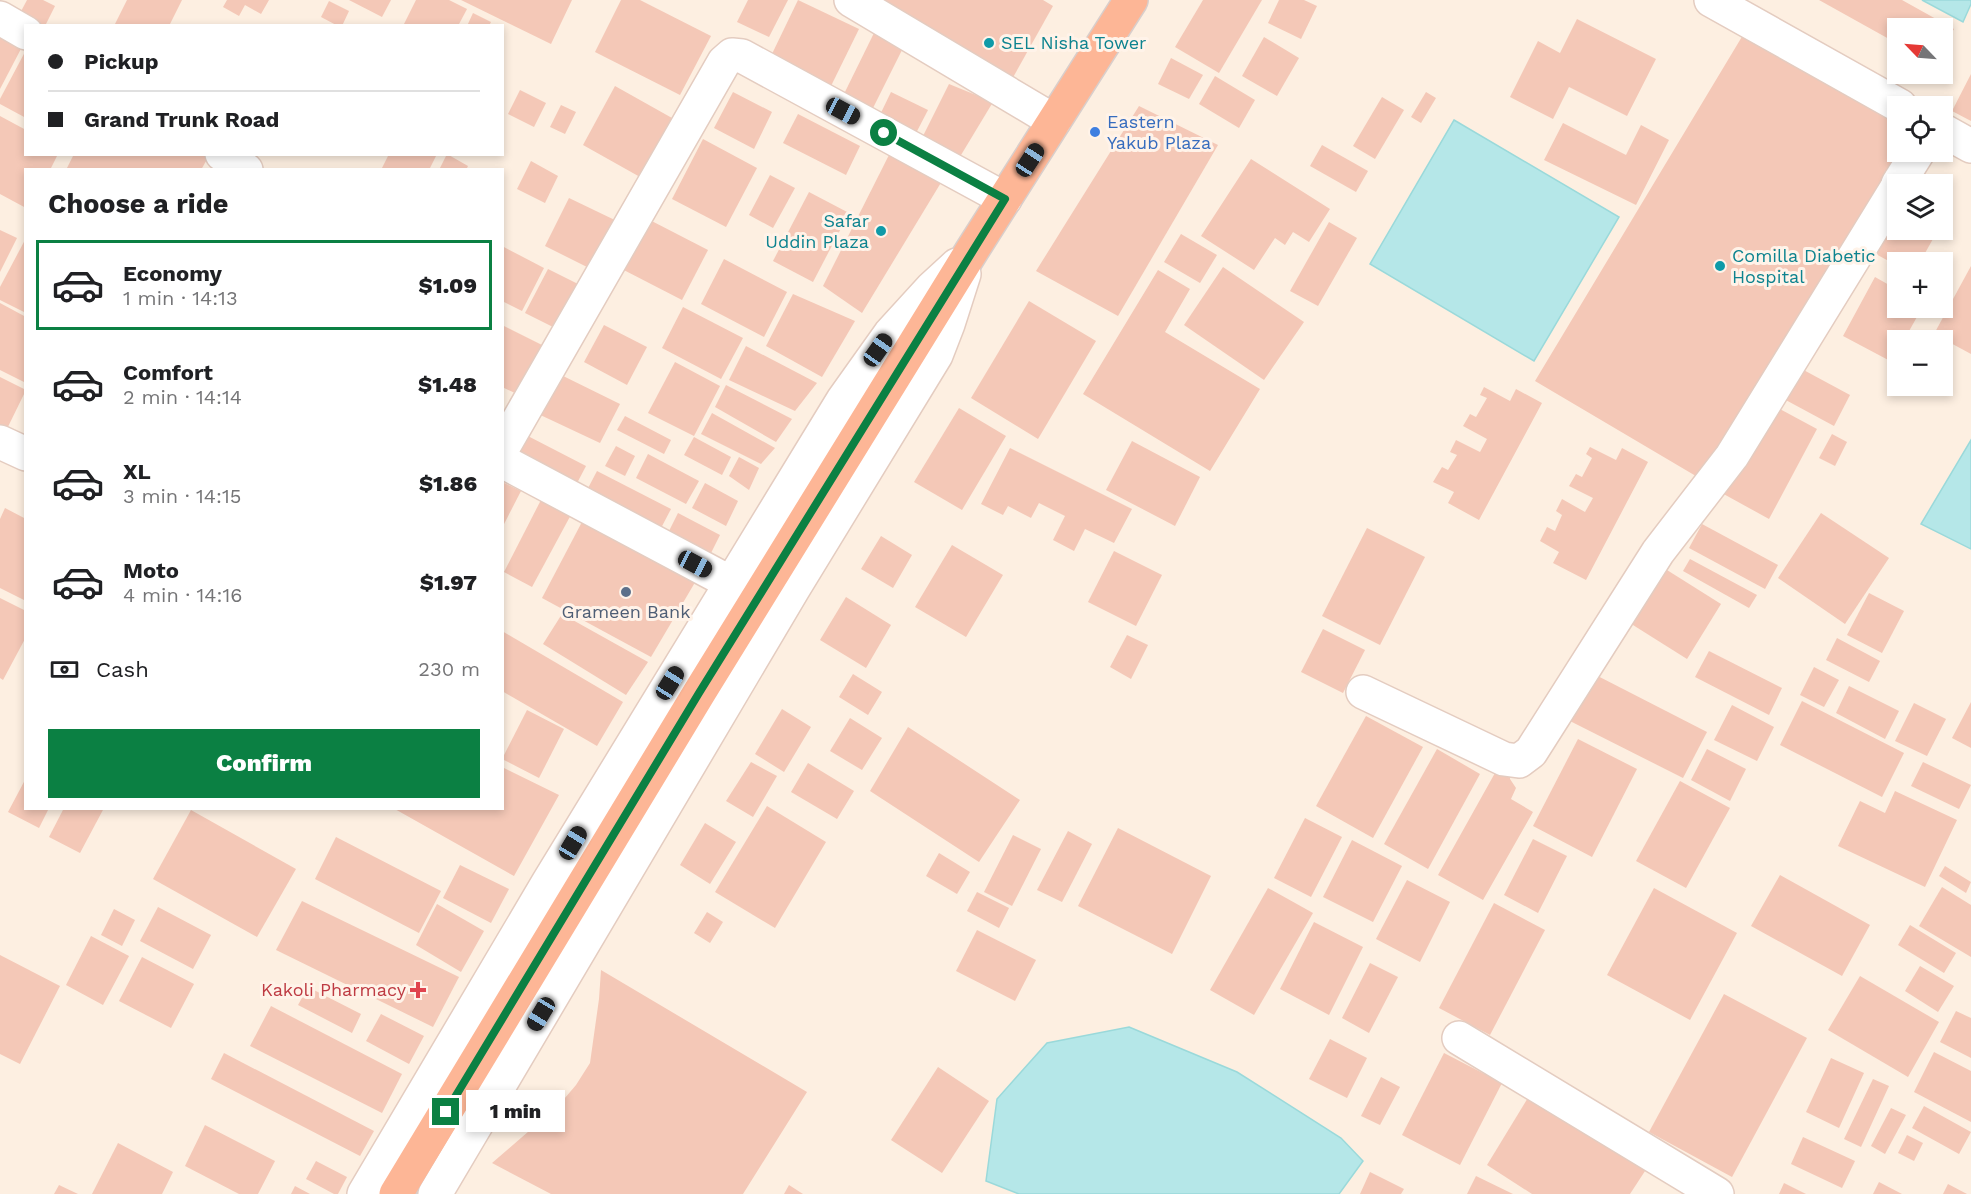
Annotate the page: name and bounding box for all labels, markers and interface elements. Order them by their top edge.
north arrow [1887,18,1953,84]
map controls [1887,18,1953,396]
place label: SEL Nisha Tower [1001,32,1146,53]
marker: SEL Nisha Tower [982,36,996,50]
text: Pickup [84,49,159,74]
car [823,95,863,127]
button: locate [1887,96,1953,162]
text: Grand Trunk Road [84,107,279,132]
place label: Eastern Yakub Plaza [1107,111,1211,153]
route start [870,119,897,146]
marker: Eastern Yakub Plaza [1088,125,1102,139]
car [1013,140,1047,180]
button: layers [1887,174,1953,240]
text: Choose a ride [48,188,228,220]
place label: Safar Uddin Plaza [765,210,869,252]
marker: Safar Uddin Plaza [874,224,888,238]
place label: Comilla Diabetic Hospital [1732,245,1876,287]
button: + [1887,252,1953,318]
icon: car [51,258,105,312]
marker: Comilla Diabetic Hospital [1713,259,1727,273]
text: Economy [123,261,222,286]
text: $1.09 [419,273,477,298]
text: 1 min · 14:13 [123,286,238,310]
car [860,330,896,370]
button: − [1887,330,1953,396]
icon: car [51,357,105,411]
text: Comfort [123,360,213,385]
text: $1.48 [418,372,477,397]
text: 2 min · 14:14 [123,385,242,409]
icon: car [51,456,105,510]
text: XL [123,459,151,484]
text: $1.86 [419,471,477,496]
text: 3 min · 14:15 [123,484,241,508]
car [675,548,715,580]
icon: car [51,555,105,609]
text: Moto [123,558,179,583]
text: $1.97 [420,570,477,595]
text: 4 min · 14:16 [123,583,242,607]
marker: Grameen Bank [619,585,633,599]
place label: Grameen Bank [562,601,690,622]
icon: cash [48,653,81,686]
text: Cash [96,657,149,682]
text: 230 m [418,657,480,681]
car [653,663,687,703]
button: Confirm [48,729,480,798]
car [556,823,590,863]
place label: Kakoli Pharmacy [261,979,407,1000]
marker: Kakoli Pharmacy [411,983,425,997]
car [524,994,558,1034]
callout: 1 min [467,1091,566,1133]
route end [432,1098,459,1125]
text: 1 min [490,1099,541,1123]

